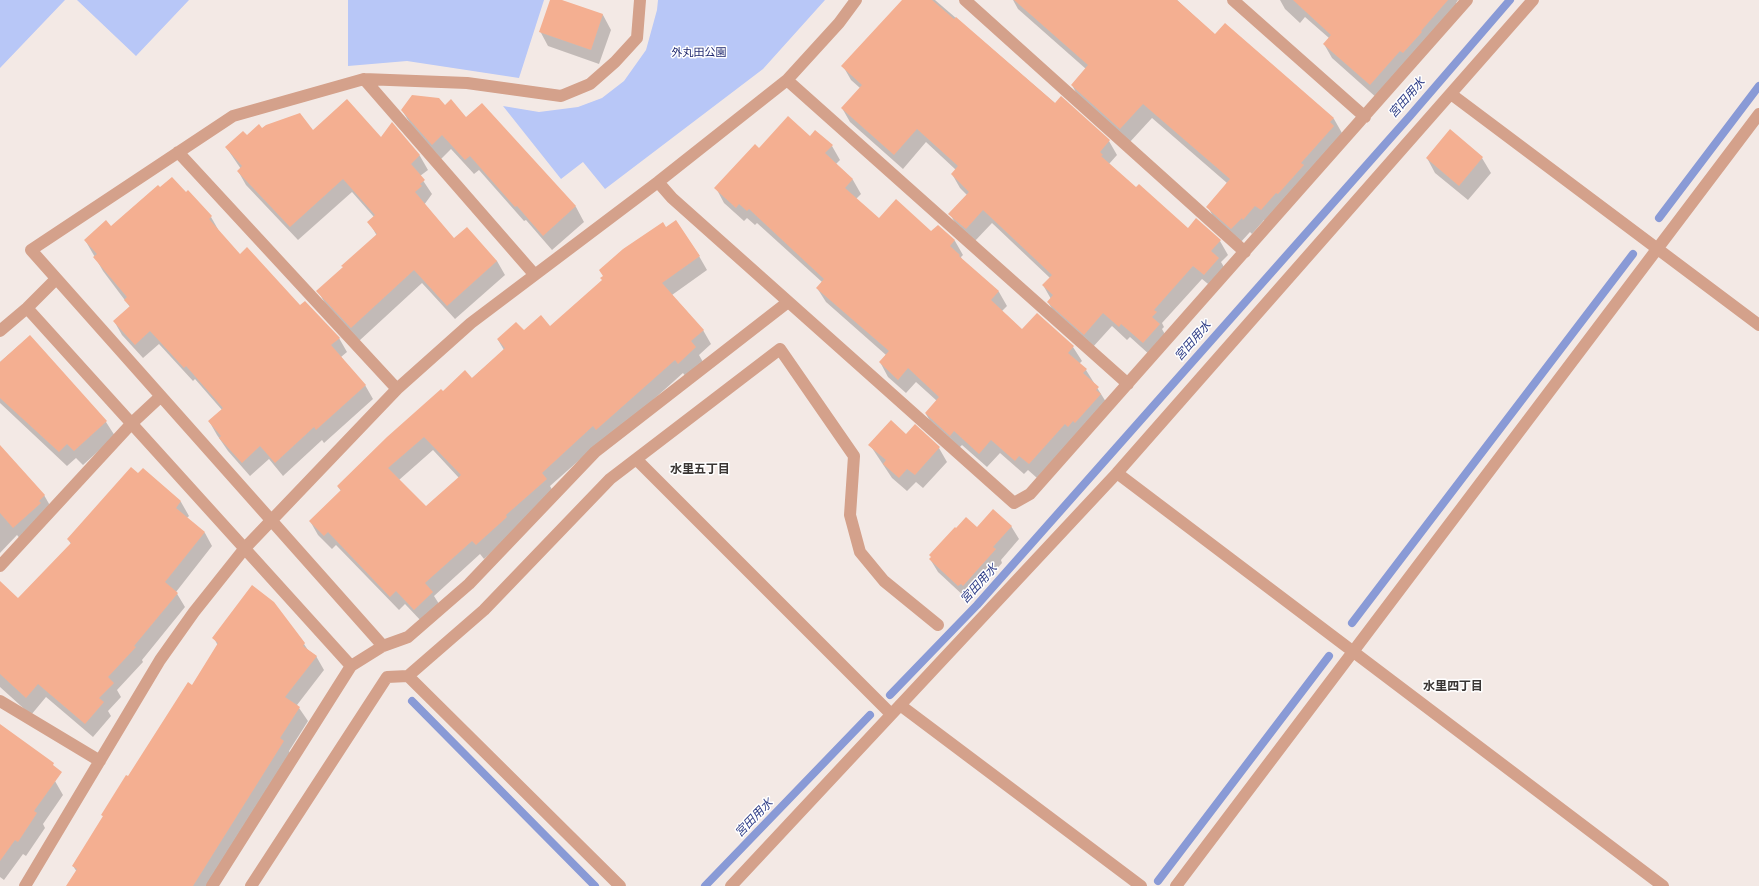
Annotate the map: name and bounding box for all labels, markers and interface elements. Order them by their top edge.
park label: 外丸田公園 [672,46,726,60]
water label: 宮田用水 [1386,75,1428,121]
water label: 宮田用水 [1172,318,1214,364]
district label: 水里五丁目 [670,462,730,476]
water label: 宮田用水 [958,561,1000,607]
district label: 水里四丁目 [1423,679,1483,693]
water label: 宮田用水 [732,796,776,840]

